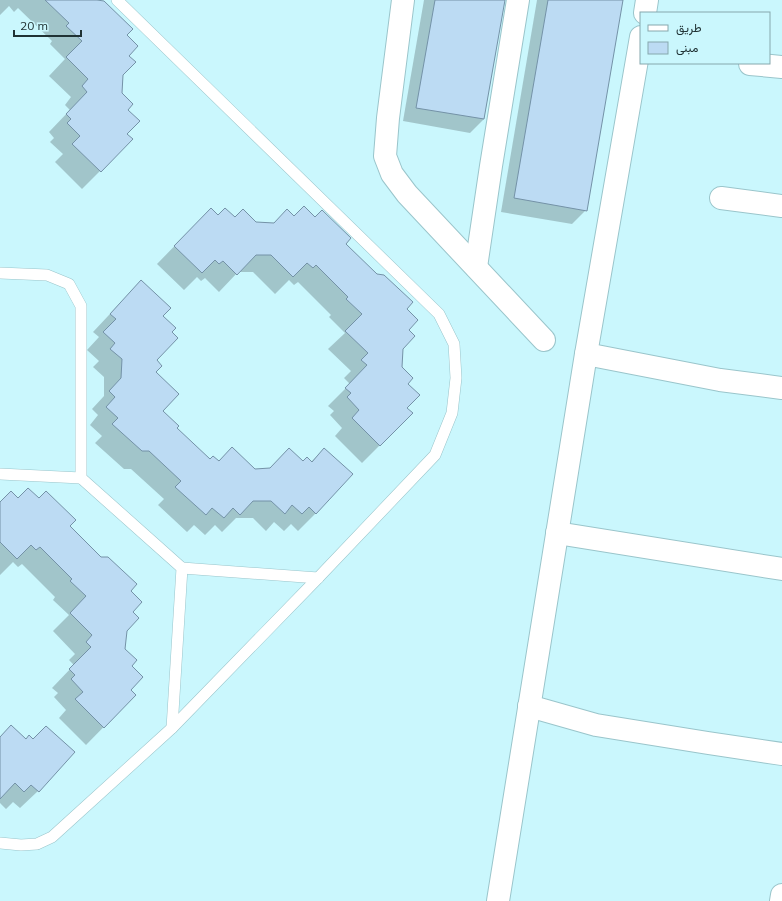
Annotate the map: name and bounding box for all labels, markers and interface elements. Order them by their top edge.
scale bar [14,12,81,38]
legend [640,12,770,64]
text: 20 m [20,18,48,33]
text: طريق [676,20,702,36]
text: مبنى [676,40,698,56]

